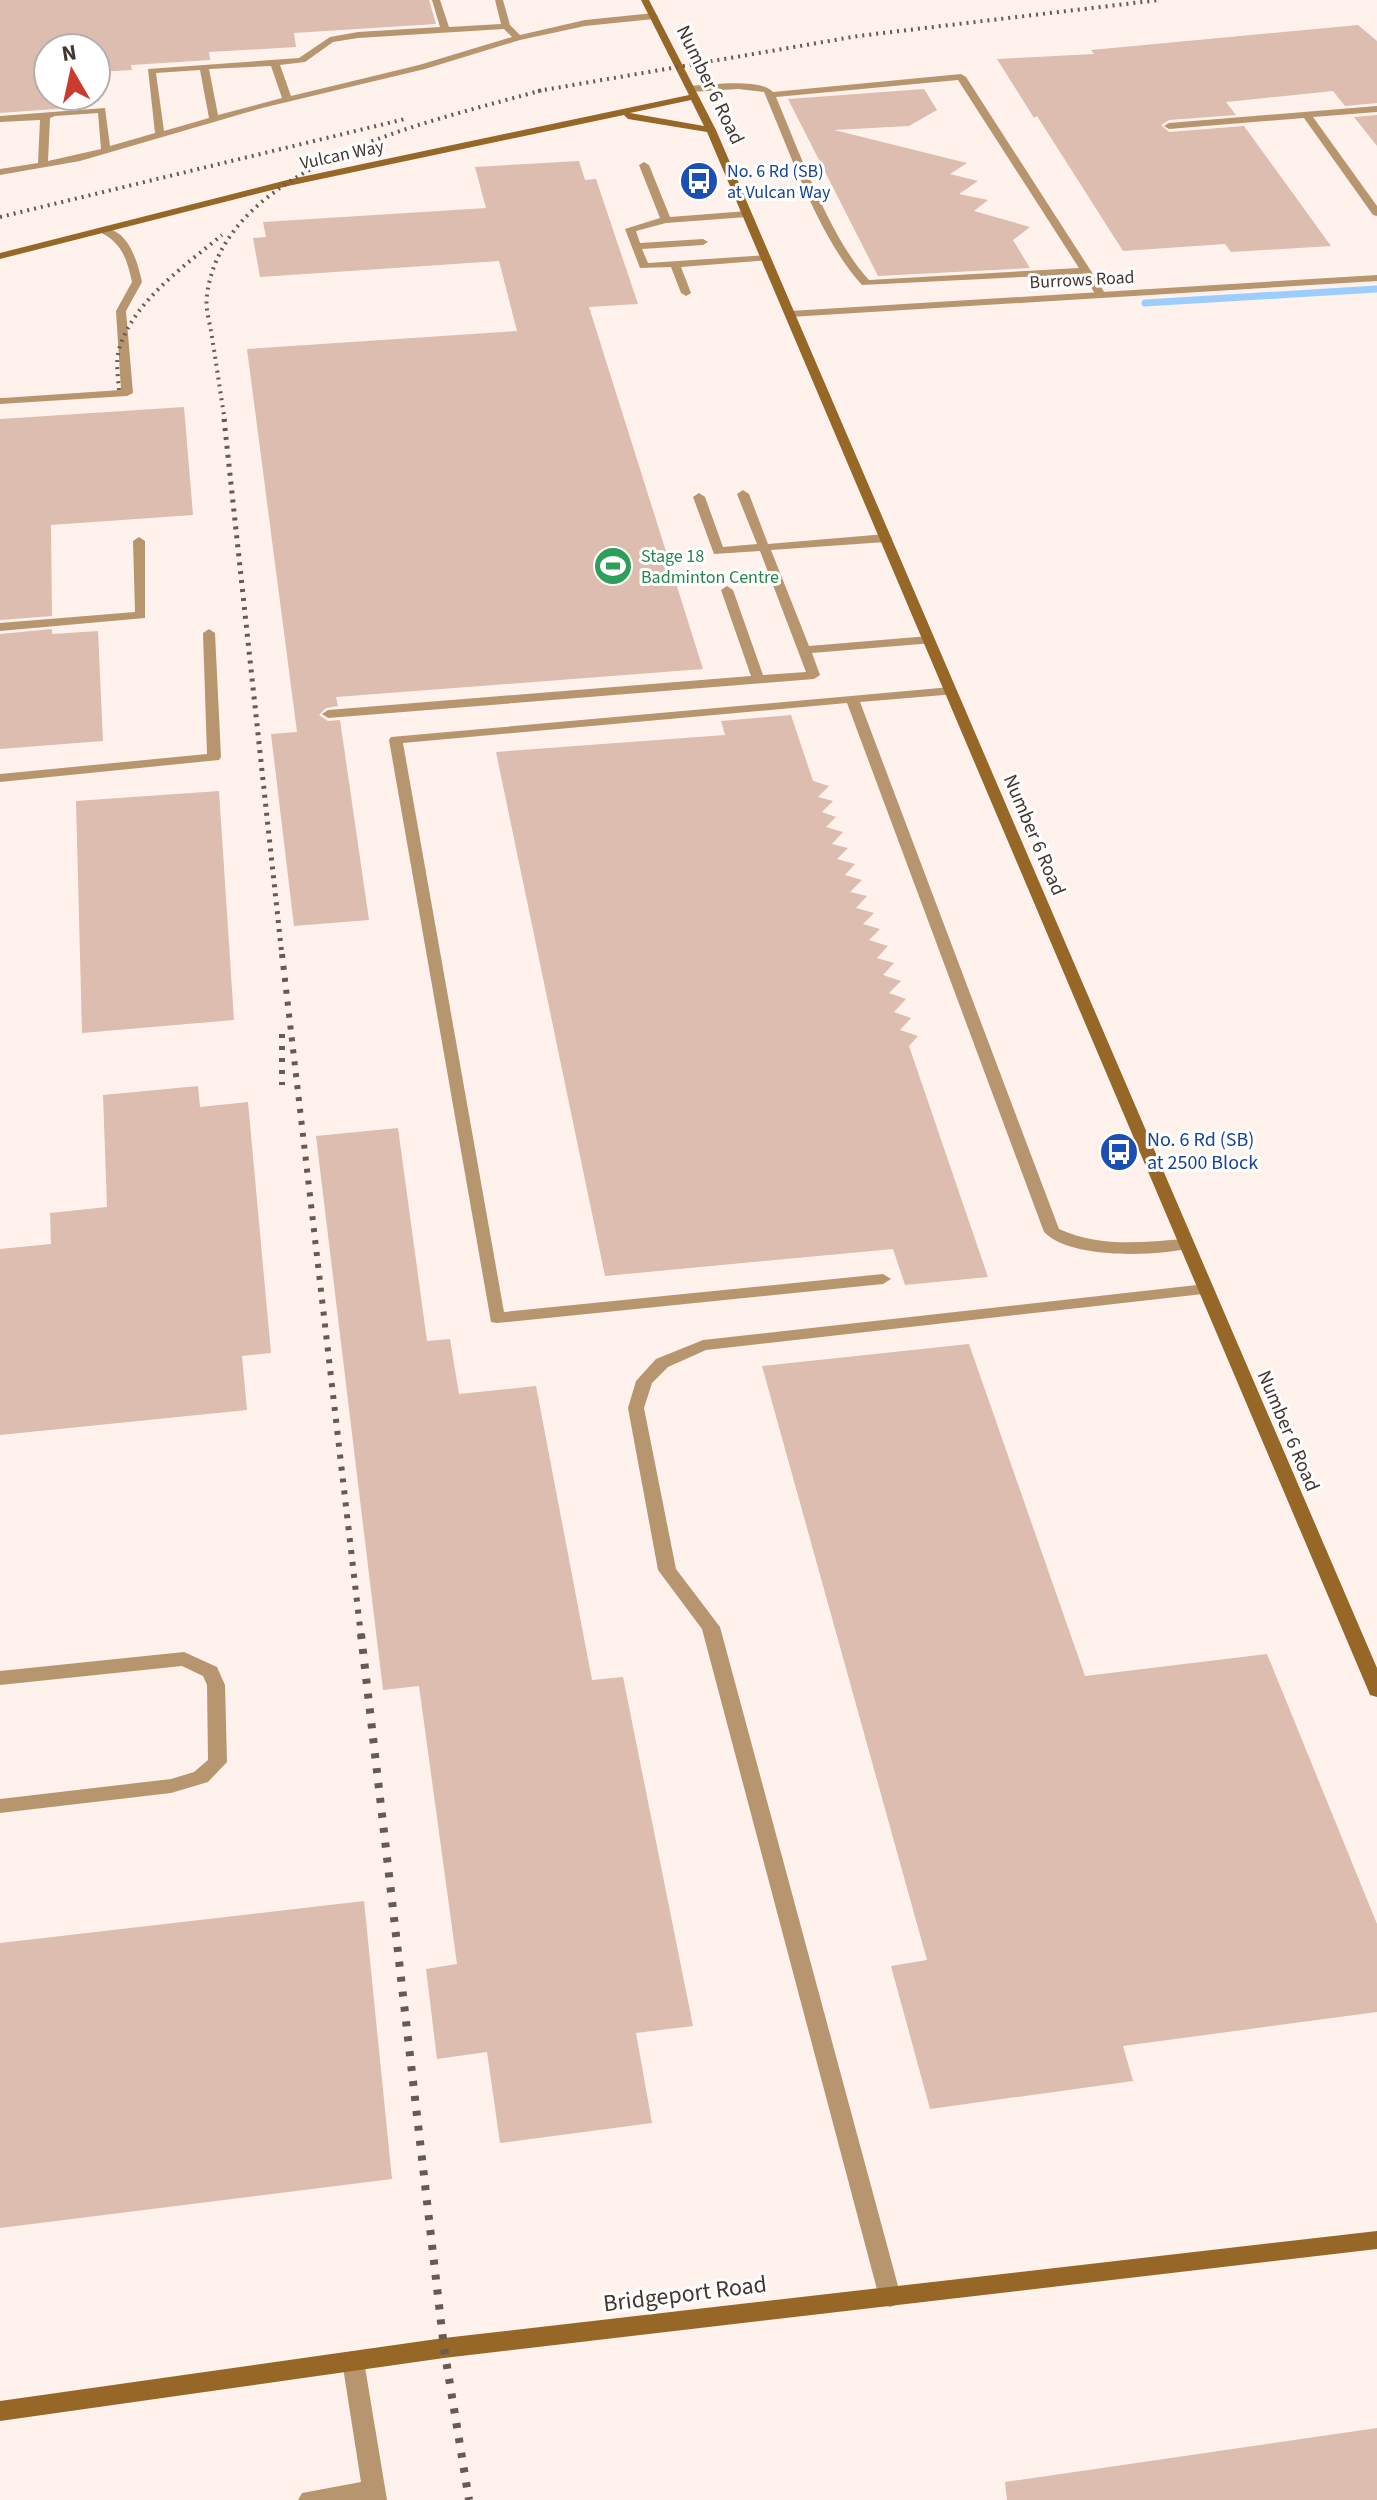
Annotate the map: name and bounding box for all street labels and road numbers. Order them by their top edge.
street label: Number 6 Road [669,21,751,149]
street label: Vulcan Way [298,134,387,176]
street label: Burrows Road [1029,265,1135,295]
street label: Number 6 Road [996,770,1072,900]
street label: Number 6 Road [1250,1366,1326,1496]
street label: Bridgeport Road [601,2267,769,2321]

